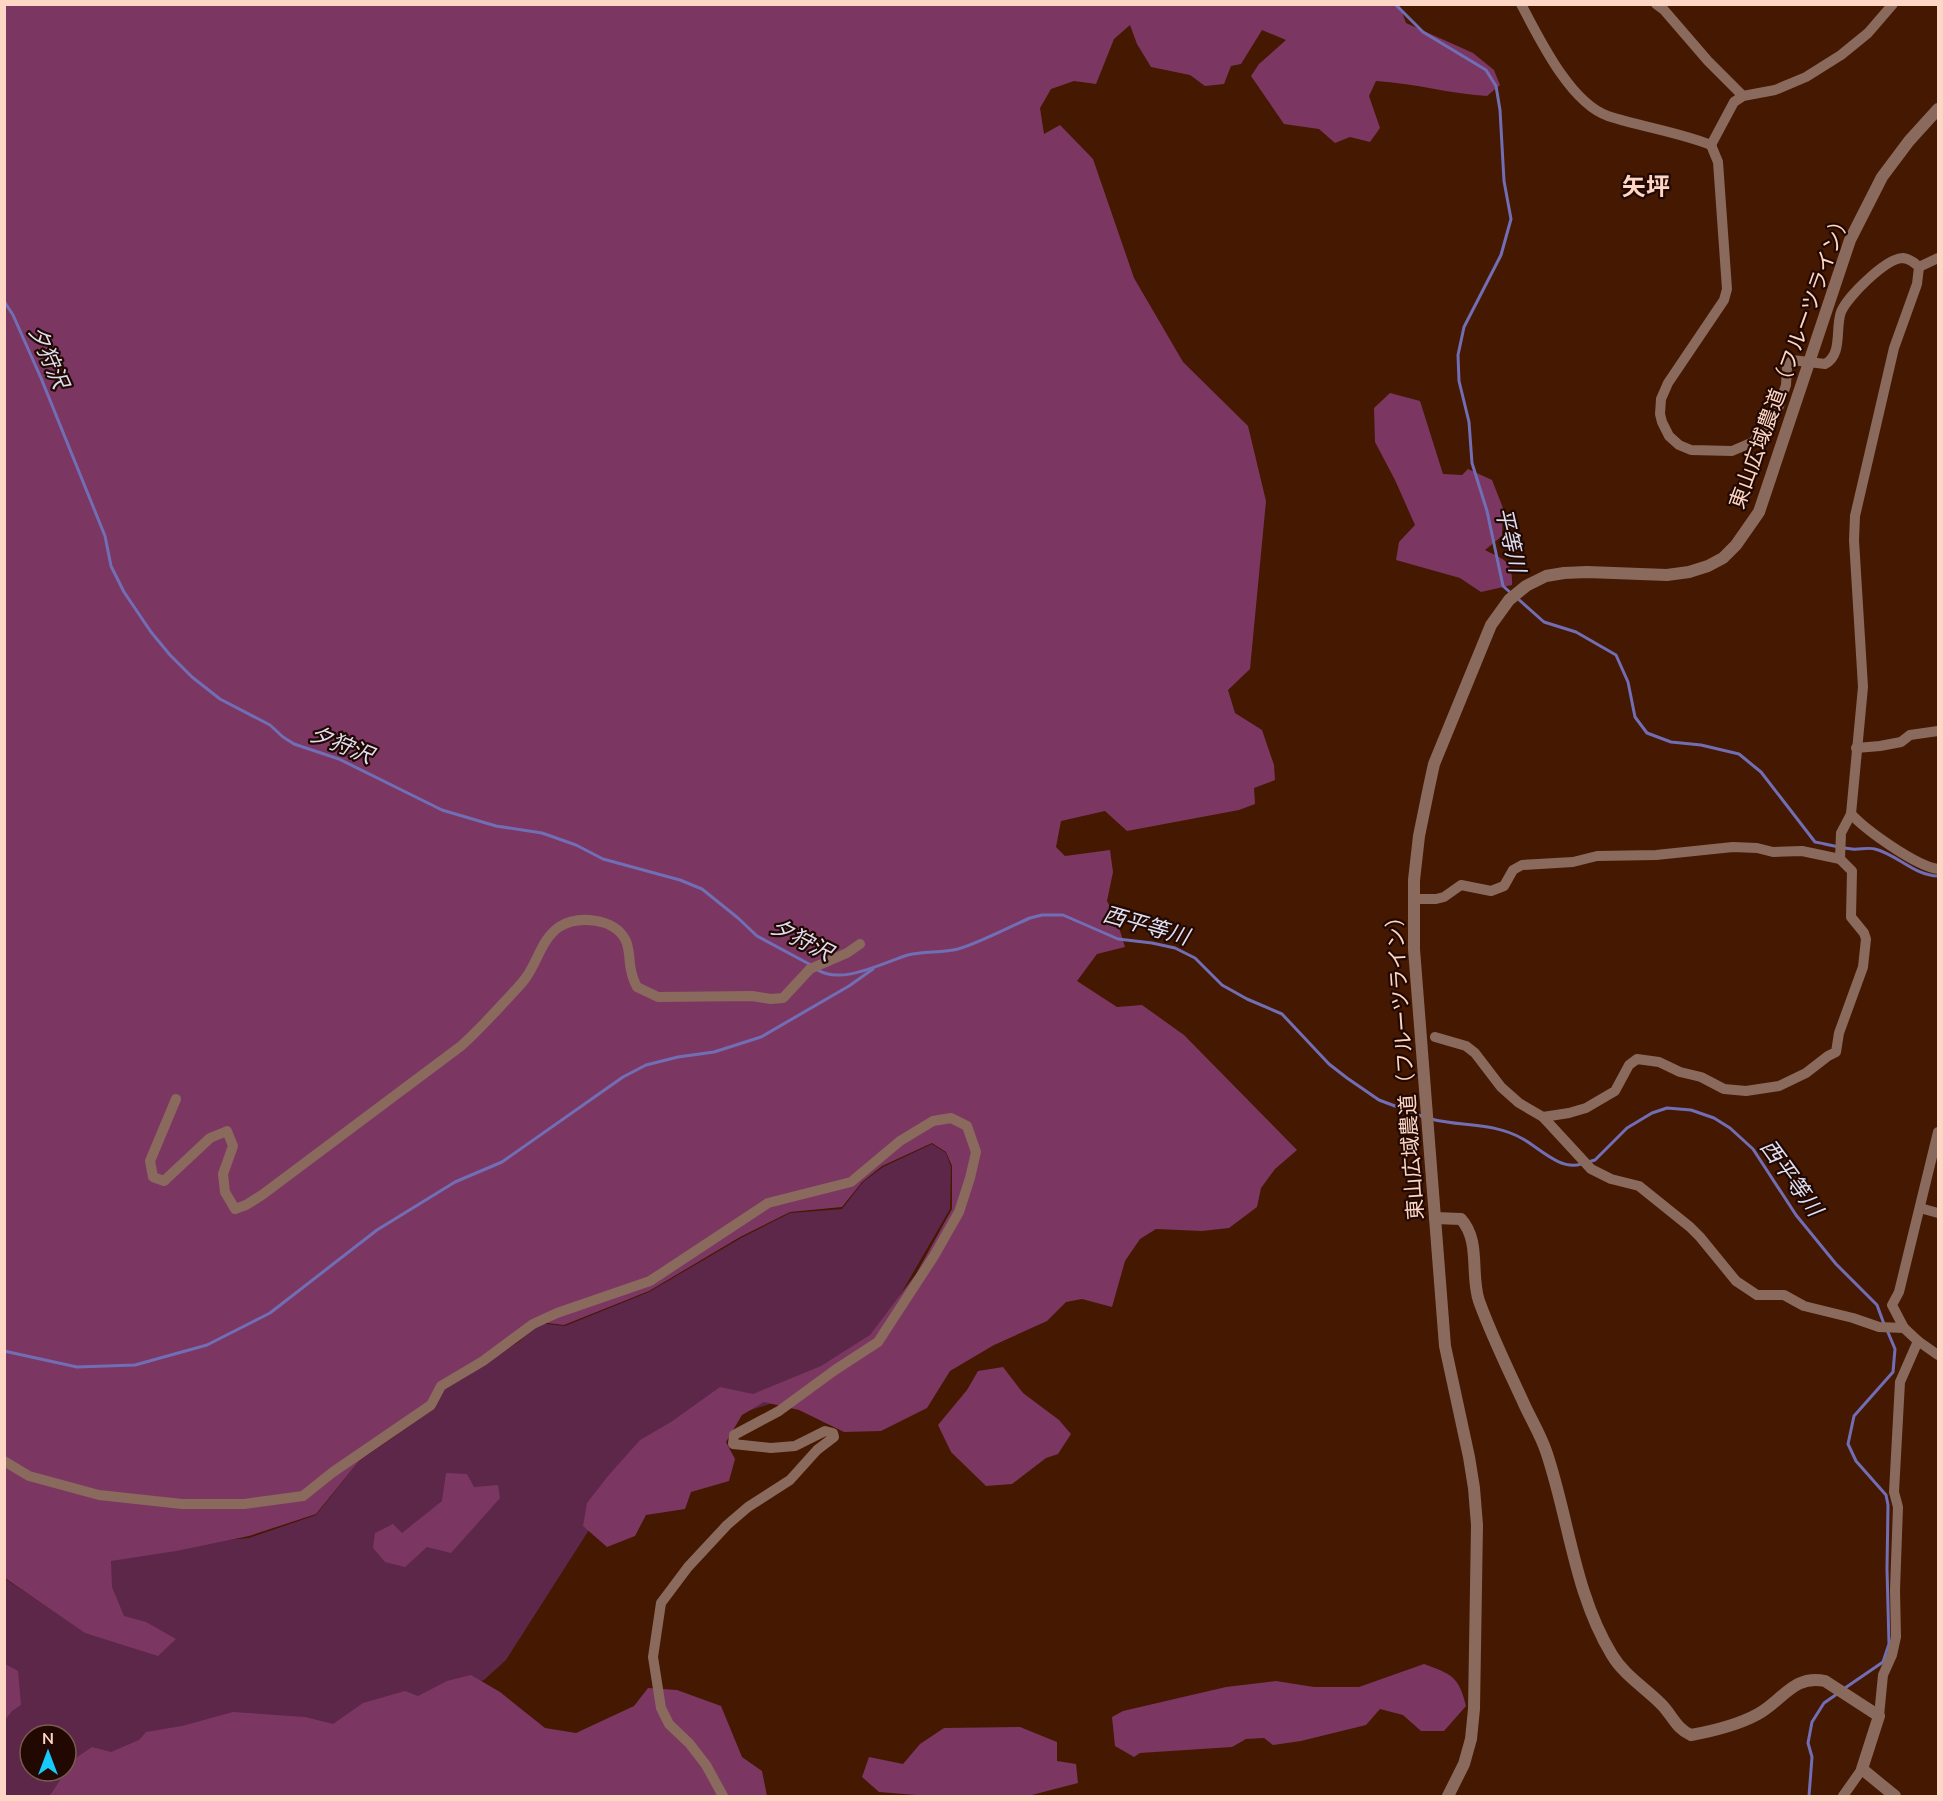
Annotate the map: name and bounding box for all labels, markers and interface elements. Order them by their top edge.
district label: 矢坪 [1622,171,1670,203]
street label: 東山広域農道（フルーツライン） [1723,207,1857,513]
water label: 夕狩沢 [21,321,76,396]
water label: 平等川 [1488,504,1532,577]
water label: 夕狩沢 [305,719,380,772]
water label: 西平等川 [1100,899,1194,953]
street label: 東山広域農道（フルーツライン） [1380,905,1430,1221]
water label: 夕狩沢 [765,912,840,970]
water label: 西平等川 [1753,1134,1830,1224]
north arrow [18,1723,78,1783]
text: N [42,1728,54,1750]

